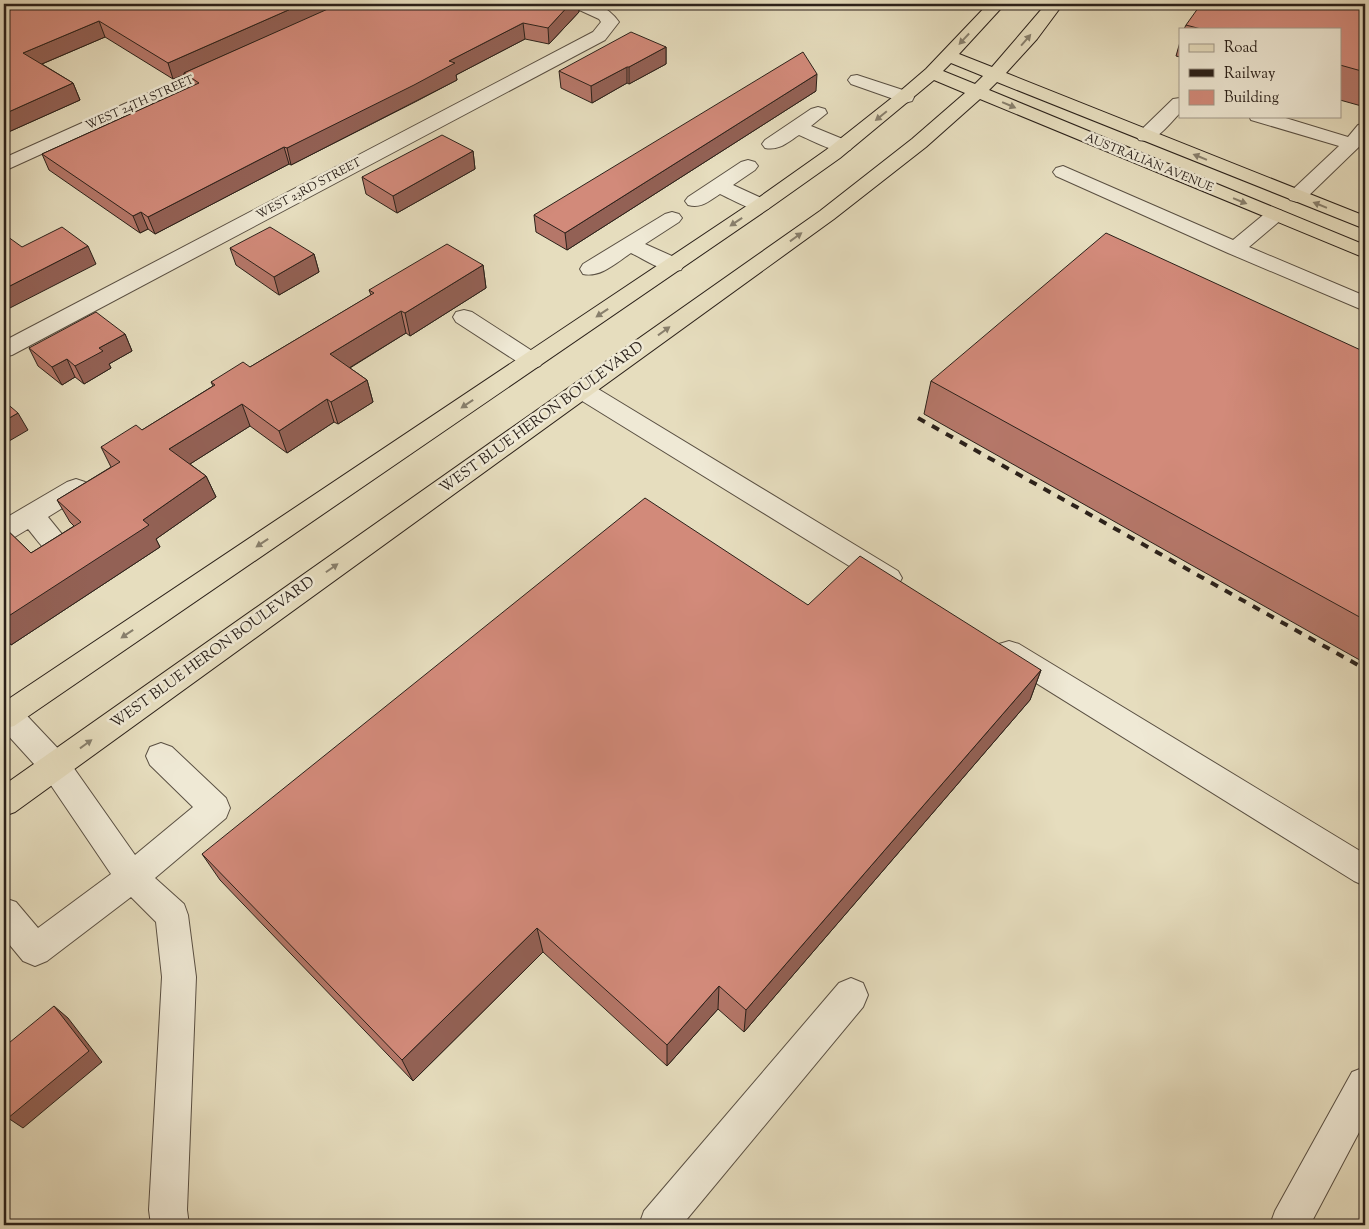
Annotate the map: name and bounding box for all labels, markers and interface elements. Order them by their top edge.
legend [1179,28,1342,118]
one-way arrow [958,32,970,44]
one-way arrow [1020,33,1031,46]
text: Road [1224,38,1258,59]
text: Railway [1224,64,1276,85]
street label: WEST 24TH STREET [83,71,198,135]
text: Building [1224,88,1279,109]
one-way arrow [1002,101,1017,109]
one-way arrow [875,110,888,121]
street label: AUSTRALIAN AVENUE [1082,129,1217,197]
street label: WEST 23RD STREET [253,153,365,224]
one-way arrow [1192,153,1207,160]
one-way arrow [1233,197,1247,205]
one-way arrow [1313,201,1327,209]
one-way arrow [729,218,743,227]
one-way arrow [789,232,803,242]
one-way arrow [595,309,608,318]
one-way arrow [657,326,671,336]
street label: WEST BLUE HERON BOULEVARD [436,337,648,499]
one-way arrow [460,400,474,409]
one-way arrow [255,538,268,548]
one-way arrow [325,563,339,573]
street label: WEST BLUE HERON BOULEVARD [107,572,319,734]
one-way arrow [120,629,134,639]
one-way arrow [79,738,92,749]

